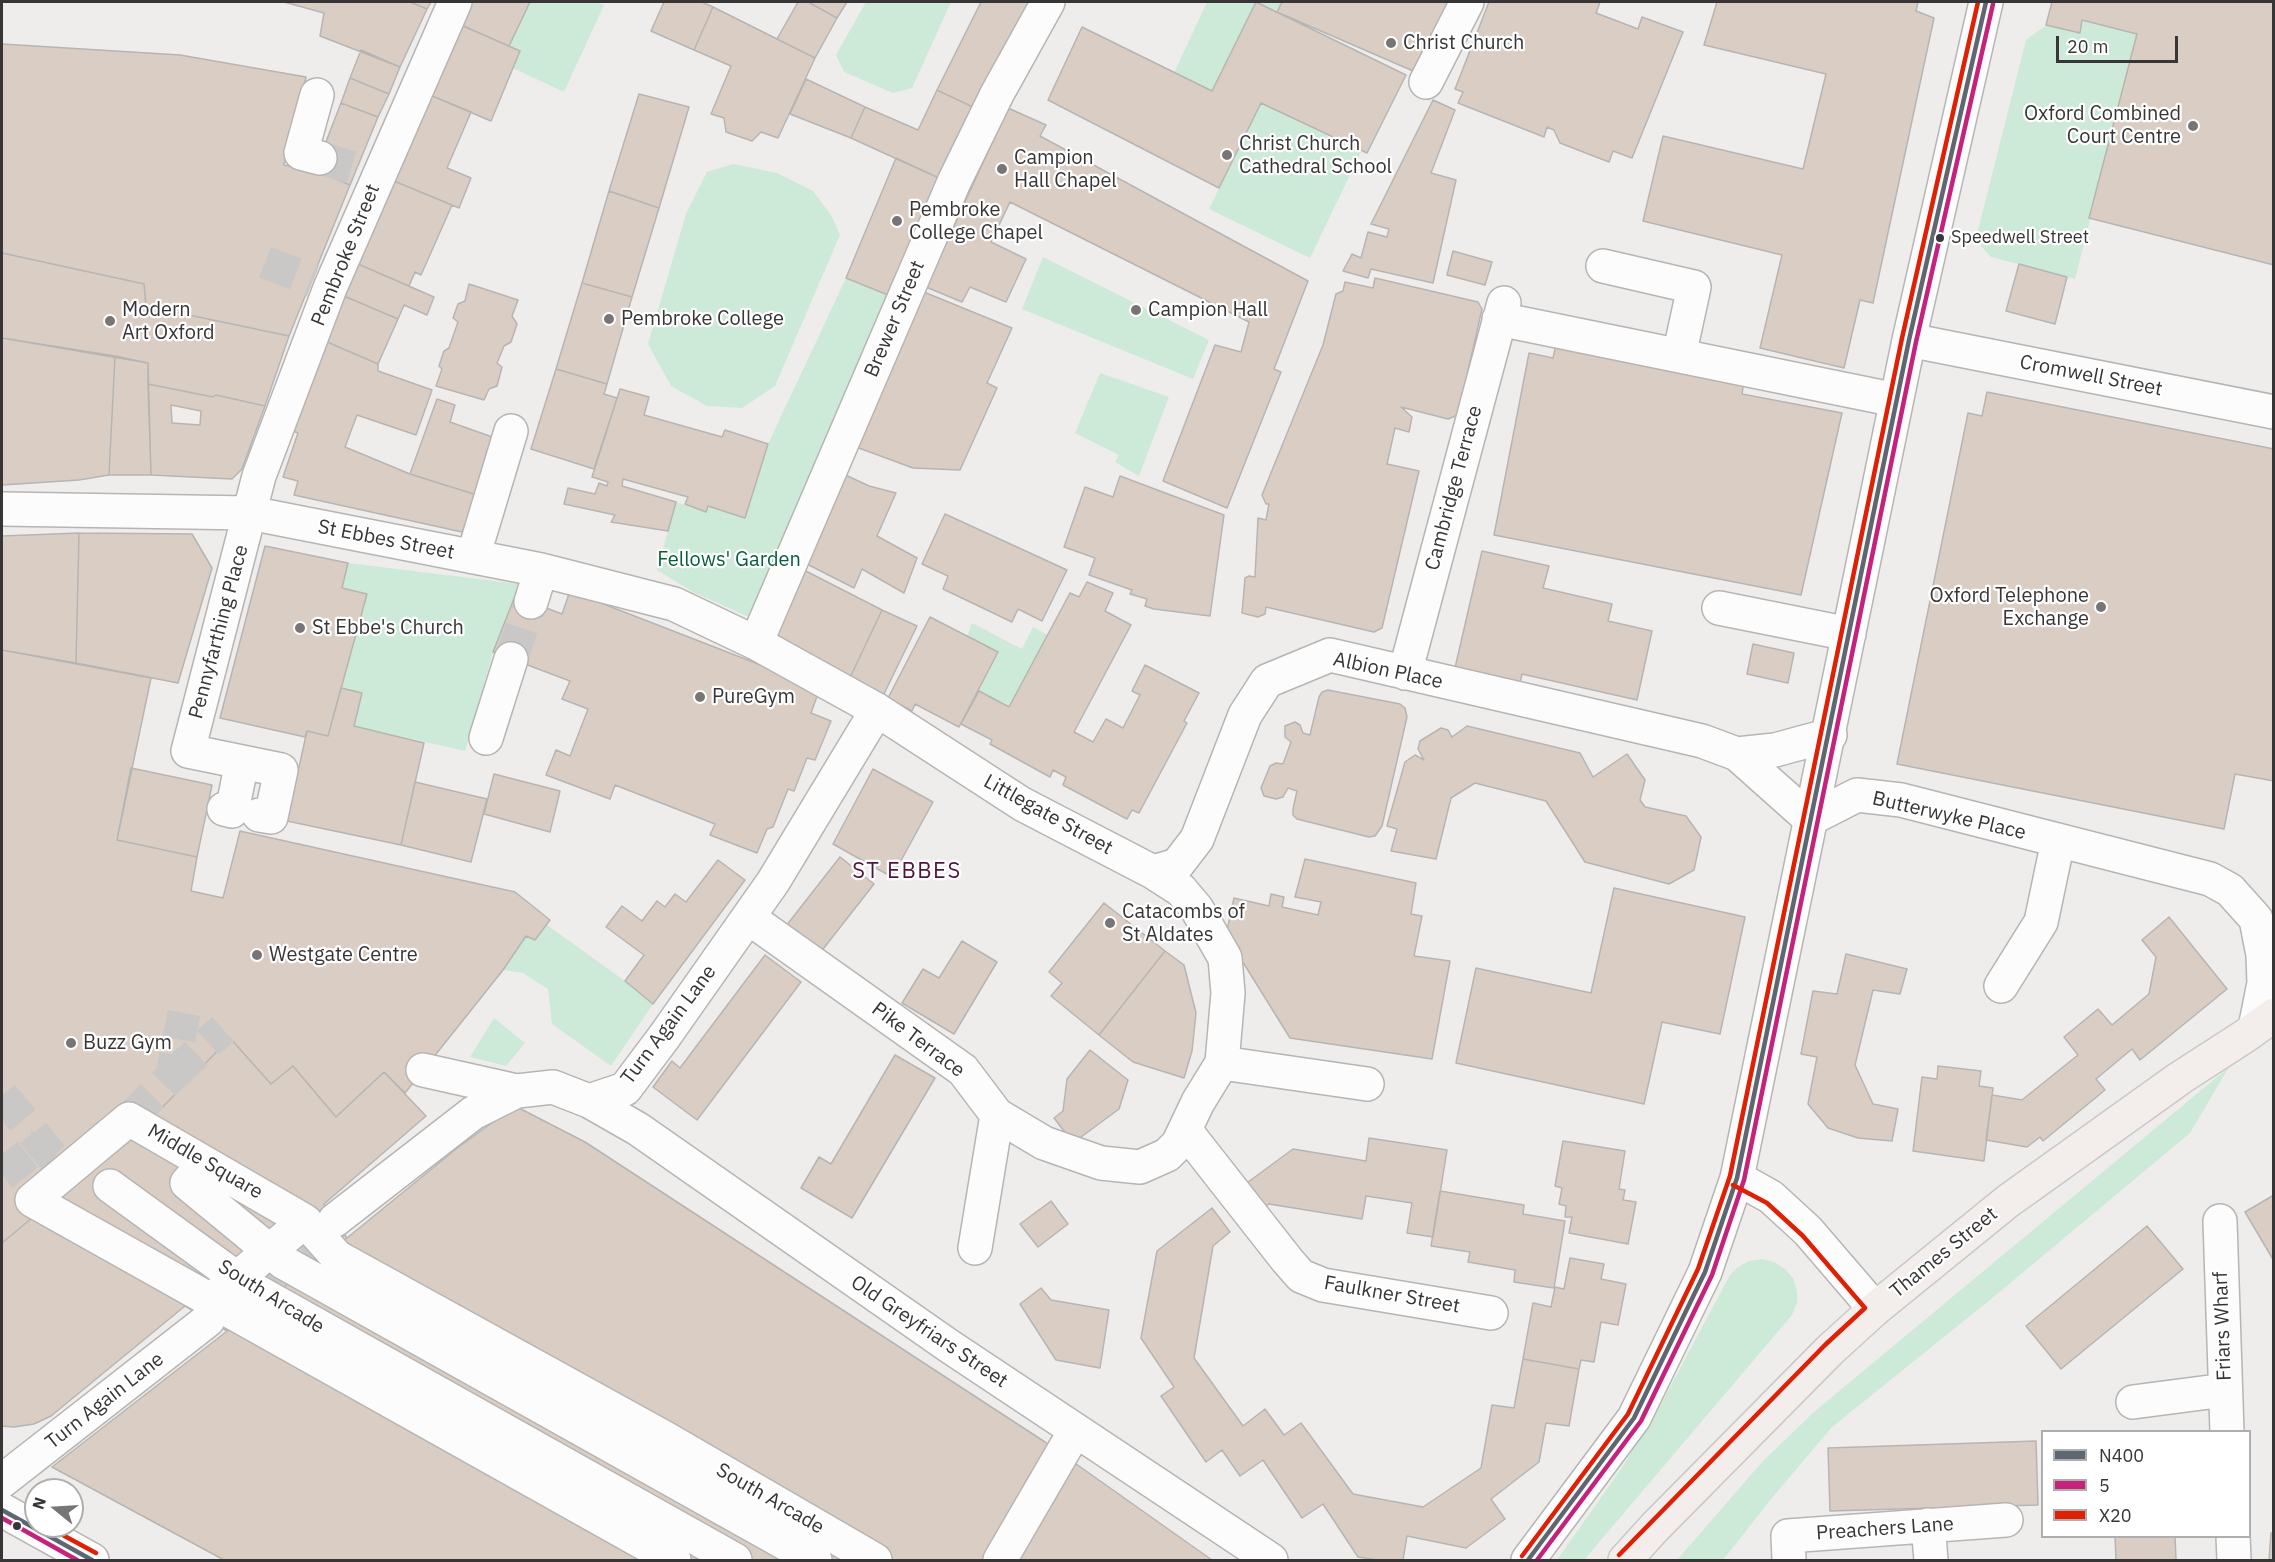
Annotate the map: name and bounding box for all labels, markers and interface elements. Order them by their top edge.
scale bar [2059,24,2180,62]
place label: Christ Church [1403,31,1524,55]
text: 20 m [2067,35,2109,58]
marker: Christ Church [1384,36,1398,50]
place label: Oxford Combined Court Centre [2024,102,2181,149]
marker: Oxford Combined Court Centre [2186,119,2200,133]
place label: Christ Church Cathedral School [1239,132,1392,179]
place label: Campion Hall Chapel [1014,146,1117,193]
marker: Christ Church Cathedral School [1220,148,1234,162]
marker: Campion Hall Chapel [995,162,1009,176]
street label: Pembroke Street [307,181,385,329]
place label: Pembroke College Chapel [909,198,1043,245]
marker: Pembroke College Chapel [890,214,904,228]
place label: Speedwell Street [1951,227,2089,249]
marker: Speedwell Street [1934,232,1946,244]
street label: Brewer Street [860,257,930,381]
place label: Modern Art Oxford [122,298,215,345]
place label: Campion Hall [1148,298,1268,322]
marker: Campion Hall [1129,303,1143,317]
place label: Pembroke College [621,307,784,331]
marker: Pembroke College [602,312,616,326]
marker: Modern Art Oxford [103,314,117,328]
street label: Cromwell Street [2018,350,2164,402]
street label: Cambridge Terrace [1420,403,1488,573]
street label: St Ebbes Street [316,515,456,565]
street label: Pennyfarthing Place [184,542,254,722]
park label: Fellows' Garden [657,548,801,572]
place label: Oxford Telephone Exchange [1930,584,2089,631]
marker: Oxford Telephone Exchange [2094,600,2108,614]
place label: St Ebbe's Church [312,616,464,640]
marker: St Ebbe's Church [293,621,307,635]
street label: Albion Place [1331,648,1445,694]
place label: PureGym [712,685,795,709]
marker: PureGym [693,690,707,704]
street label: Littlegate Street [979,770,1117,860]
street label: Butterwyke Place [1870,787,2028,845]
district label: ST EBBES [852,859,962,885]
place label: Catacombs of St Aldates [1122,900,1245,947]
marker: Catacombs of St Aldates [1103,916,1117,930]
place label: Westgate Centre [269,943,418,967]
marker: Westgate Centre [250,948,264,962]
street label: Turn Again Lane [616,961,722,1089]
street label: Pike Terrace [867,997,969,1083]
place label: Buzz Gym [83,1031,172,1055]
marker: Buzz Gym [64,1036,78,1050]
street label: Middle Square [143,1119,267,1205]
street label: Thames Street [1885,1202,2003,1304]
street label: South Arcade [213,1255,329,1339]
street label: Old Greyfriars Street [846,1271,1012,1393]
street label: Faulkner Street [1322,1271,1462,1319]
street label: Friars Wharf [2209,1271,2237,1381]
street label: Turn Again Lane [41,1347,169,1455]
legend [2041,1430,2251,1538]
text: N400 [2099,1444,2144,1467]
street label: South Arcade [712,1458,828,1540]
text: 5 [2099,1474,2110,1497]
north arrow [24,1478,84,1538]
text: N [27,1494,50,1512]
text: X20 [2099,1504,2132,1527]
street label: Preachers Lane [1815,1512,1955,1546]
unlabelled marker [11,1520,23,1532]

